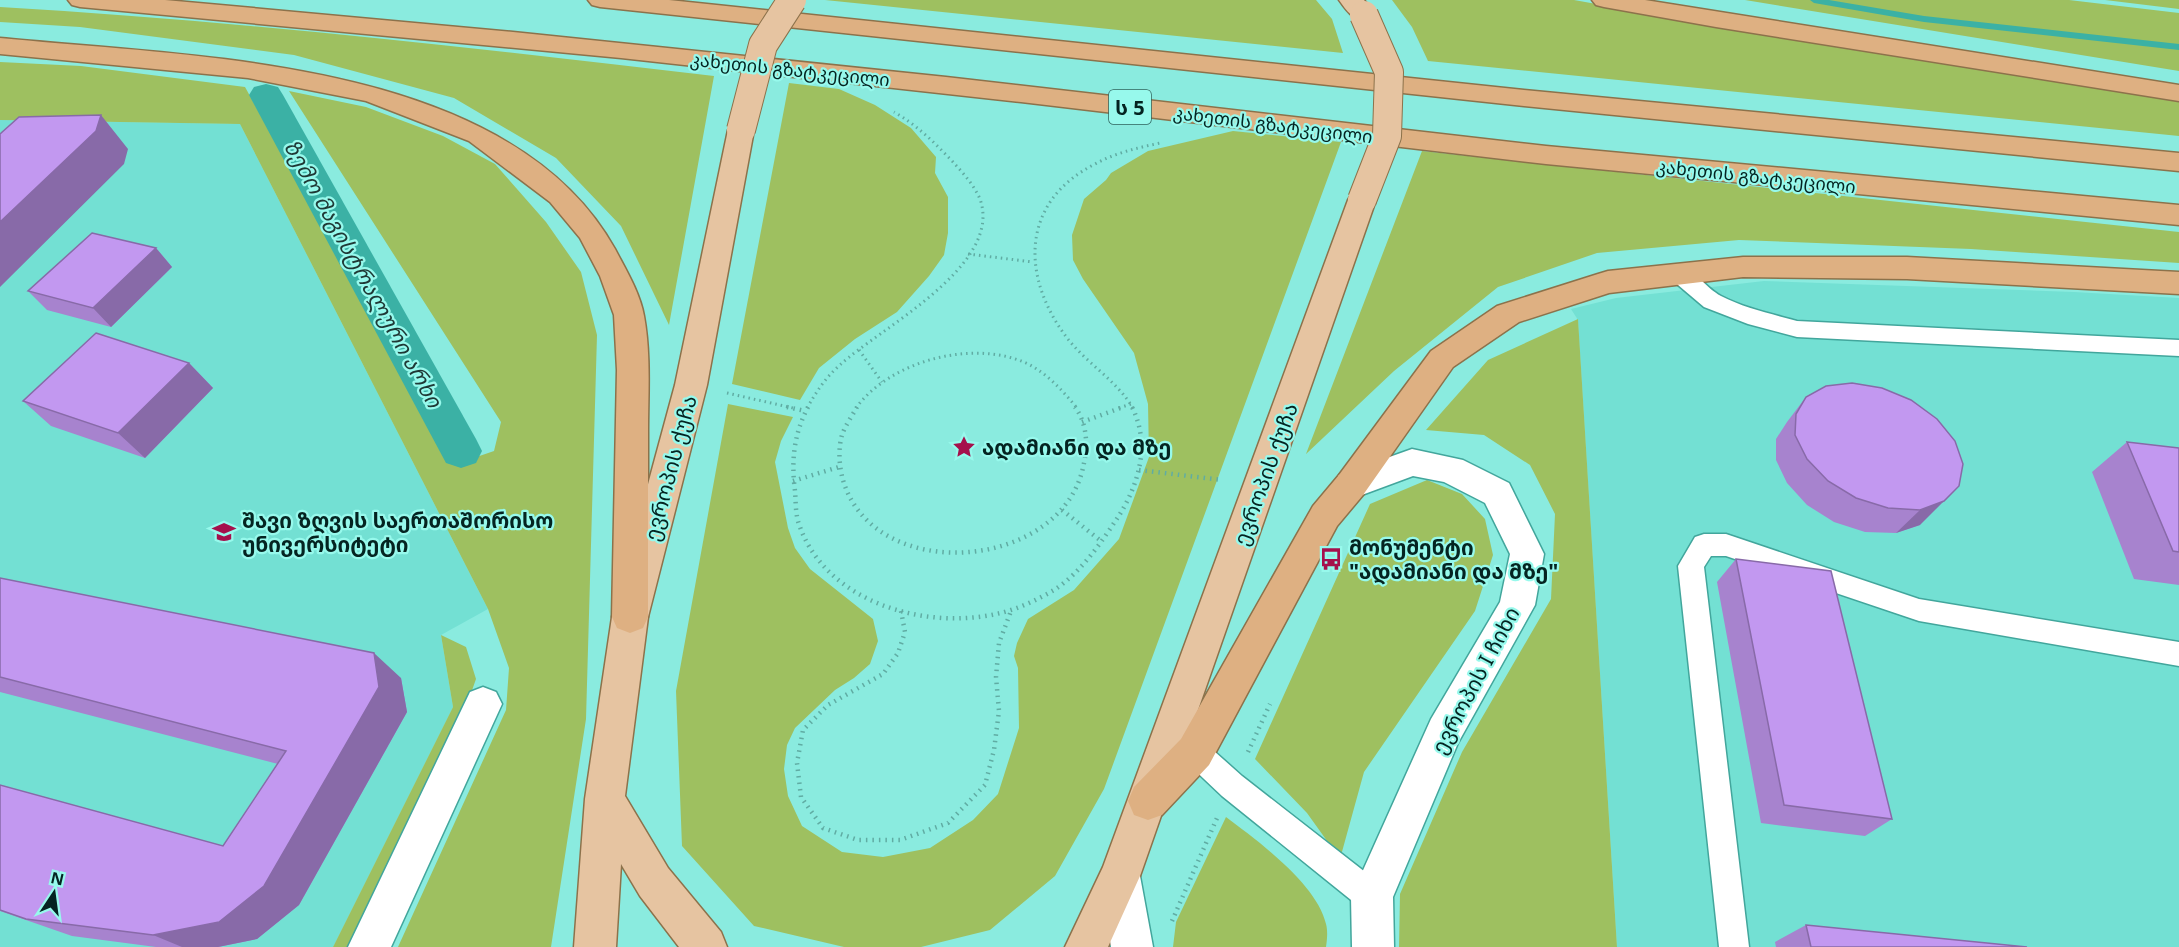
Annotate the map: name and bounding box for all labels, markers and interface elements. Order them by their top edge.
street label: კახეთის გზატკეცილი [689,47,891,91]
road number: ს 5 [1109,90,1151,124]
street label: კახეთის გზატკეცილი [1172,100,1374,148]
water label: ზემო მაგისტრალური არხი [278,134,451,413]
street label: კახეთის გზატკეცილი [1655,154,1857,198]
street label: ევროპის ქუჩა [637,392,703,544]
street label: ევროპის ქუჩა [1226,399,1304,549]
place label: ადამიანი და მზე [982,433,1171,461]
place icon: ადამიანი და მზე [951,434,977,460]
place label: შავი ზღვის საერთაშორისო უნივერსიტეტი [242,506,553,558]
school or university icon: შავი ზღვის საერთაშორისო უნივერსიტეტი [211,519,237,545]
place label: მონუმენტი "ადამიანი და მზე" [1349,533,1558,585]
bus stop icon: მონუმენტი "ადამიანი და მზე" [1318,546,1344,572]
street label: ევროპის I ჩიხი [1425,602,1525,758]
north arrow [24,863,84,923]
text: N [49,866,66,891]

